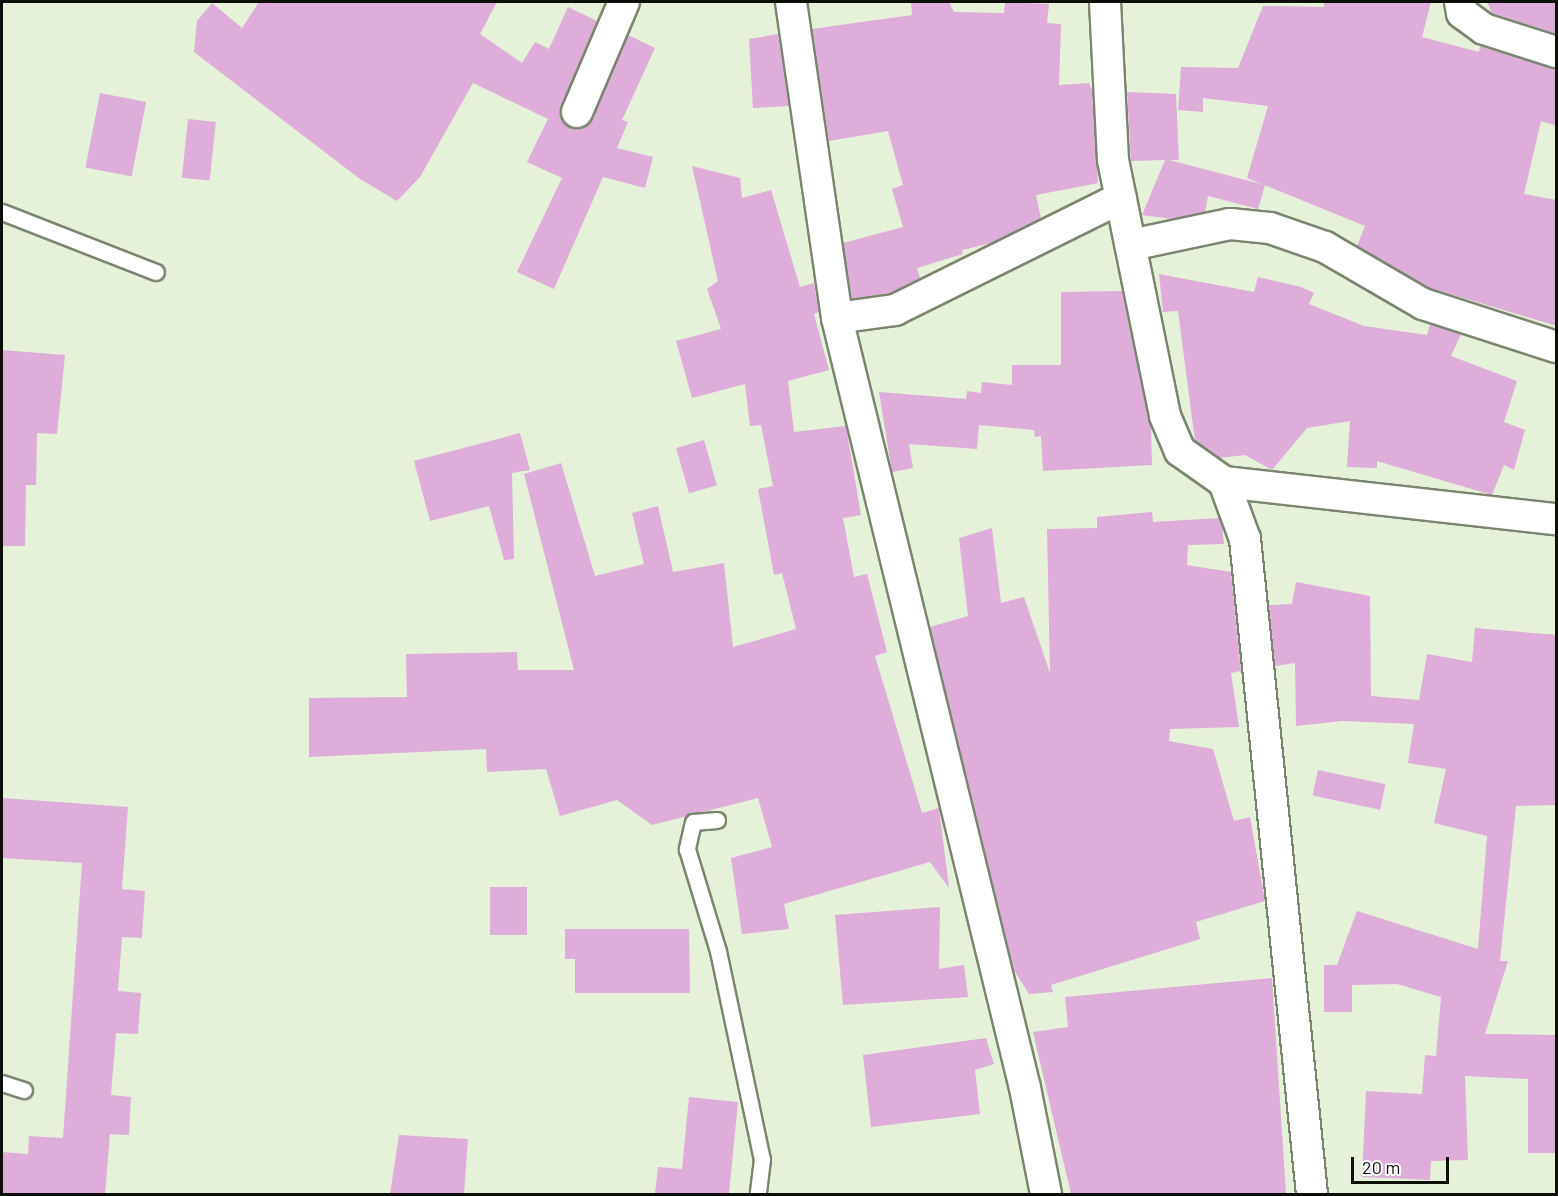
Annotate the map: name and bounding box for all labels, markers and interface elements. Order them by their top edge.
scale bar [1354,1145,1452,1183]
text: 20 m [1362,1156,1400,1178]

